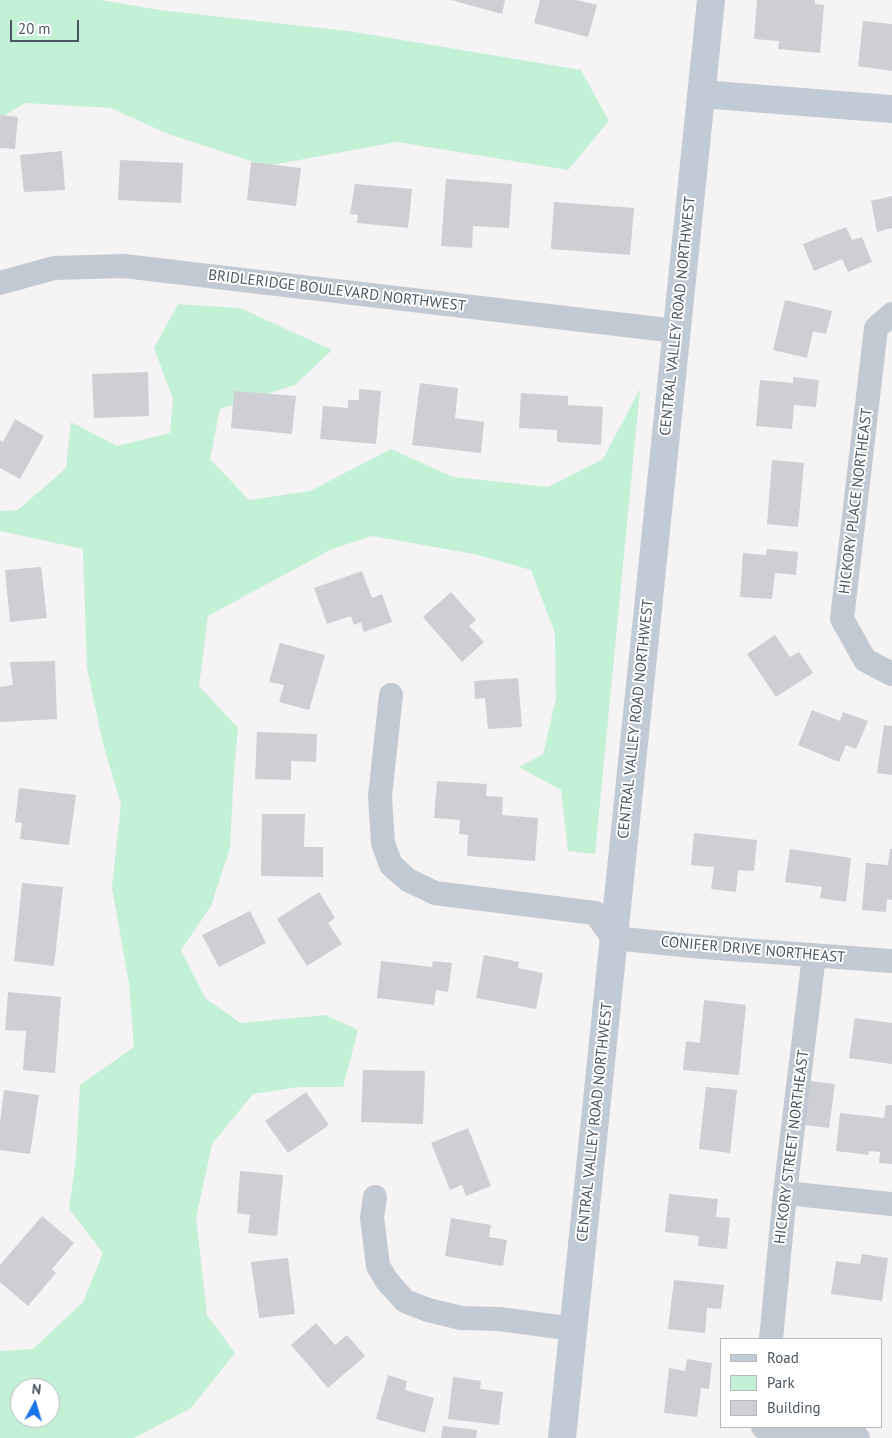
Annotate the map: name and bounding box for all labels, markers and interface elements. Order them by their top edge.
scale bar [12,10,81,42]
text: 20 m [18,19,51,38]
street label: CENTRAL VALLEY ROAD NORTHWEST [656,195,700,437]
street label: BRIDLERIDGE BOULEVARD NORTHWEST [207,266,467,316]
street label: HICKORY PLACE NORTHEAST [836,407,876,595]
street label: CENTRAL VALLEY ROAD NORTHWEST [614,598,658,840]
street label: CONIFER DRIVE NORTHEAST [660,933,846,967]
street label: CENTRAL VALLEY ROAD NORTHWEST [573,1001,617,1243]
street label: HICKORY STREET NORTHEAST [771,1049,813,1245]
legend [720,1338,882,1428]
text: Road [767,1348,799,1367]
text: Park [767,1373,795,1392]
north arrow [10,1378,60,1428]
text: N [31,1380,42,1399]
text: Building [767,1398,821,1417]

